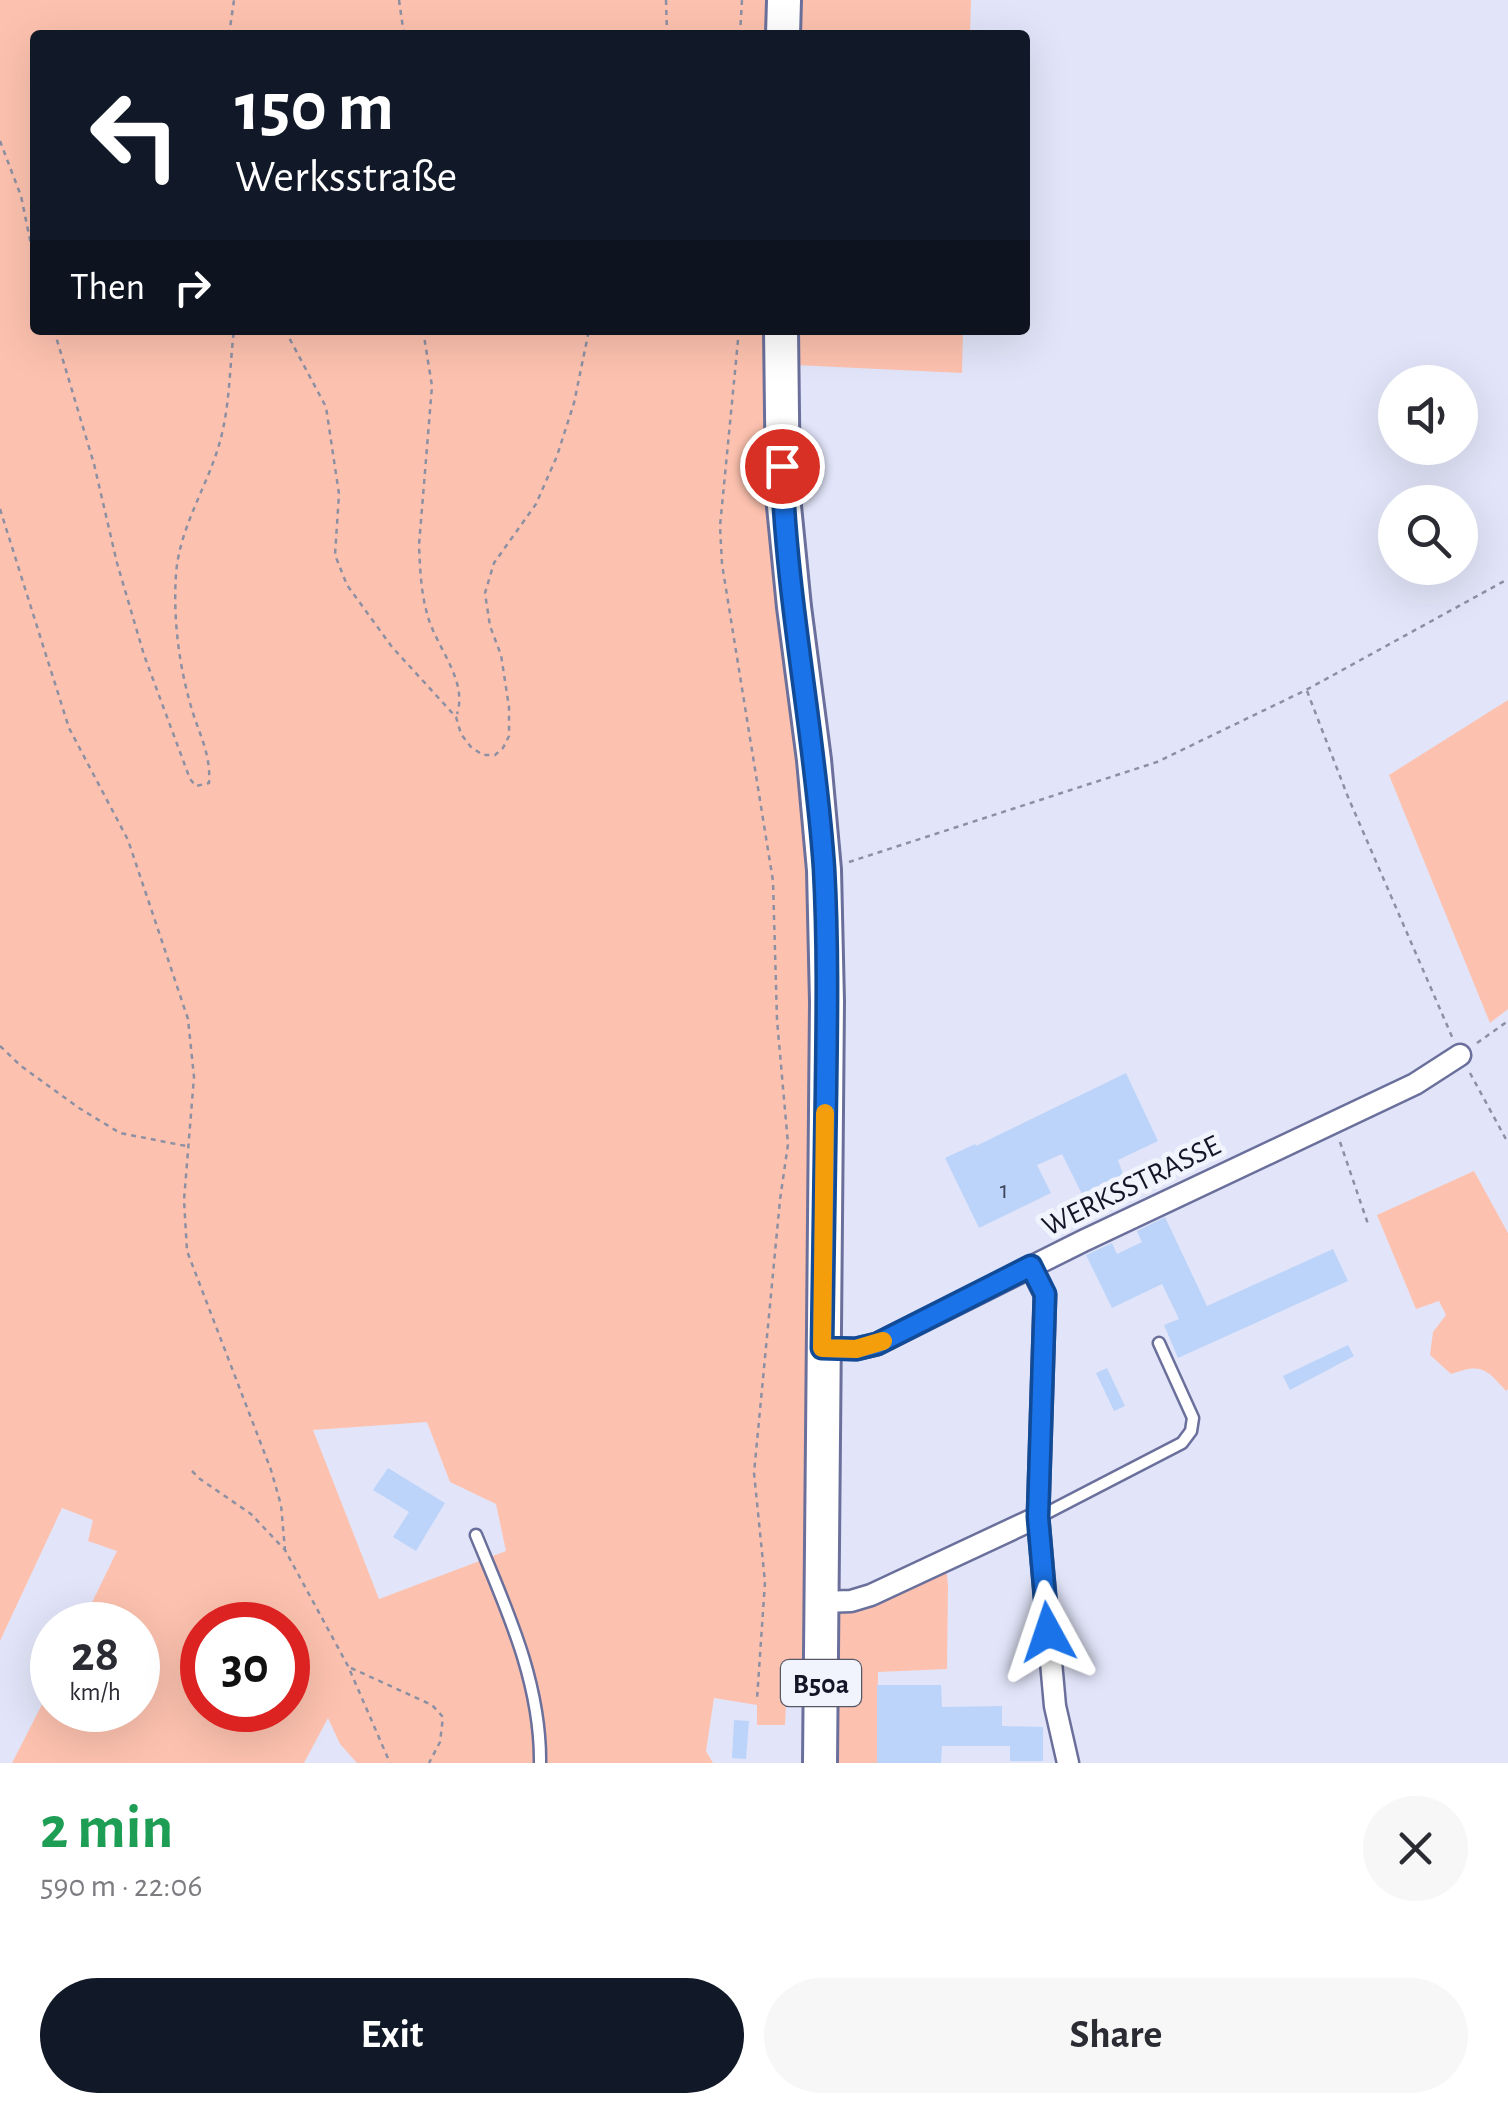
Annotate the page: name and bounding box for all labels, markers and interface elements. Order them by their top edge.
icon: left [70,70,200,200]
text: 150 m [235,73,394,143]
text: Werksstraße [235,155,457,200]
icon: right [165,260,220,315]
text: Then [70,269,145,307]
map controls [1378,365,1478,585]
button: sound [1378,365,1478,465]
pin [740,424,825,509]
icon: arrive [755,439,810,494]
button: search [1378,485,1478,585]
street label: WERKSSTRASSE [1038,1130,1225,1242]
house number: 1 [1000,1178,1008,1203]
position arrow [996,1580,1100,1684]
speed limit sign: 30 [180,1602,310,1732]
text: 28 [71,1630,119,1680]
road number: B50a [781,1660,861,1706]
text: km/h [69,1680,121,1705]
button: close [1363,1796,1468,1901]
text: 2 min [40,1799,173,1859]
text: 590 m · 22:06 [40,1870,202,1902]
button: Exit [40,1978,744,2093]
button: Share [764,1978,1468,2093]

